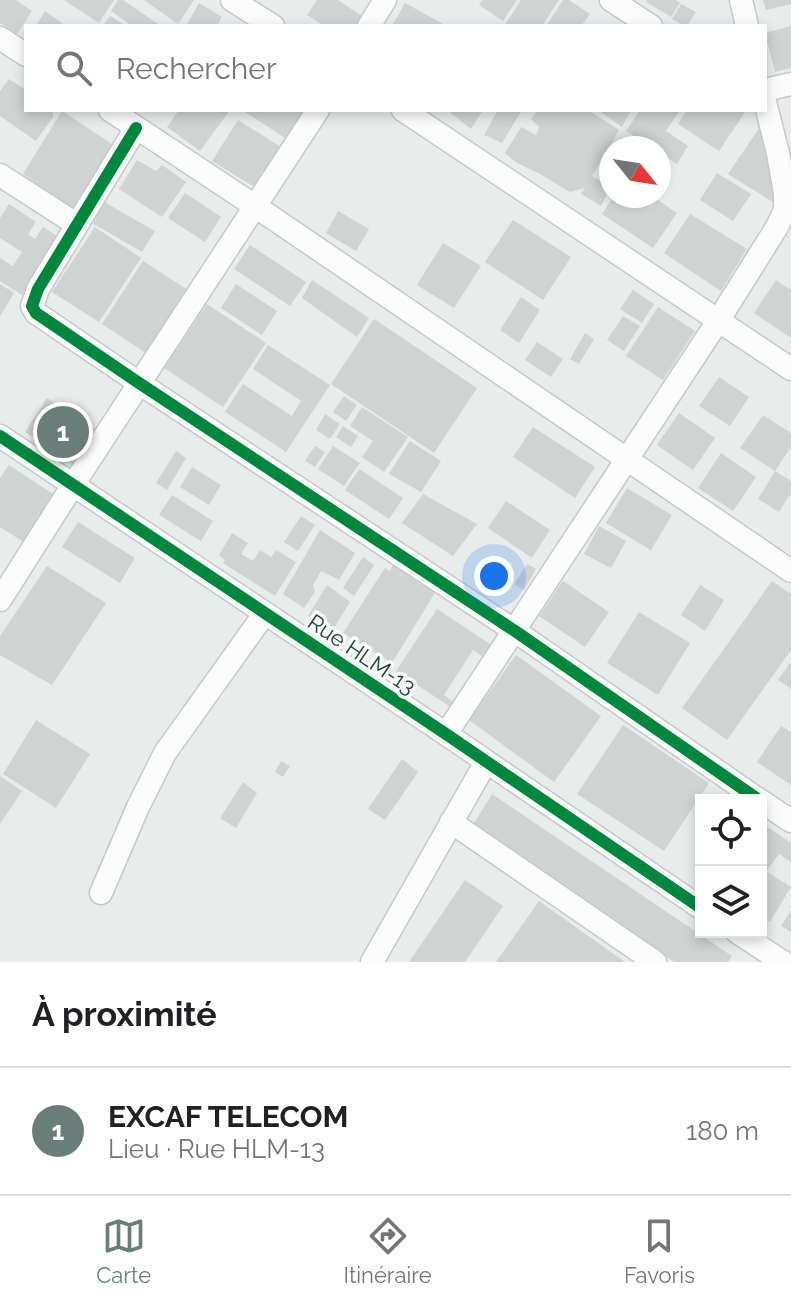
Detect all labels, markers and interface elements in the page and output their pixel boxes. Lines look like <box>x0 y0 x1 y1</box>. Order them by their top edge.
search box <box>24 24 767 112</box>
icon: search <box>52 46 96 90</box>
text: Rechercher <box>116 51 276 86</box>
north arrow <box>599 136 671 208</box>
pin: 1 <box>37 402 89 462</box>
your location <box>474 556 514 596</box>
street label: Rue HLM-13 <box>303 608 421 700</box>
map controls <box>695 794 767 938</box>
button: locate <box>695 794 767 866</box>
button: layers <box>695 866 767 938</box>
text: À proximité <box>32 994 217 1034</box>
text: EXCAF TELECOM <box>108 1099 348 1134</box>
text: 1 <box>52 1116 64 1146</box>
text: 180 m <box>686 1116 759 1146</box>
text: Lieu · Rue HLM-13 <box>108 1134 325 1164</box>
tab: Carte <box>96 1214 151 1288</box>
tab: Itinéraire <box>344 1214 432 1288</box>
tab: Favoris <box>624 1214 695 1288</box>

